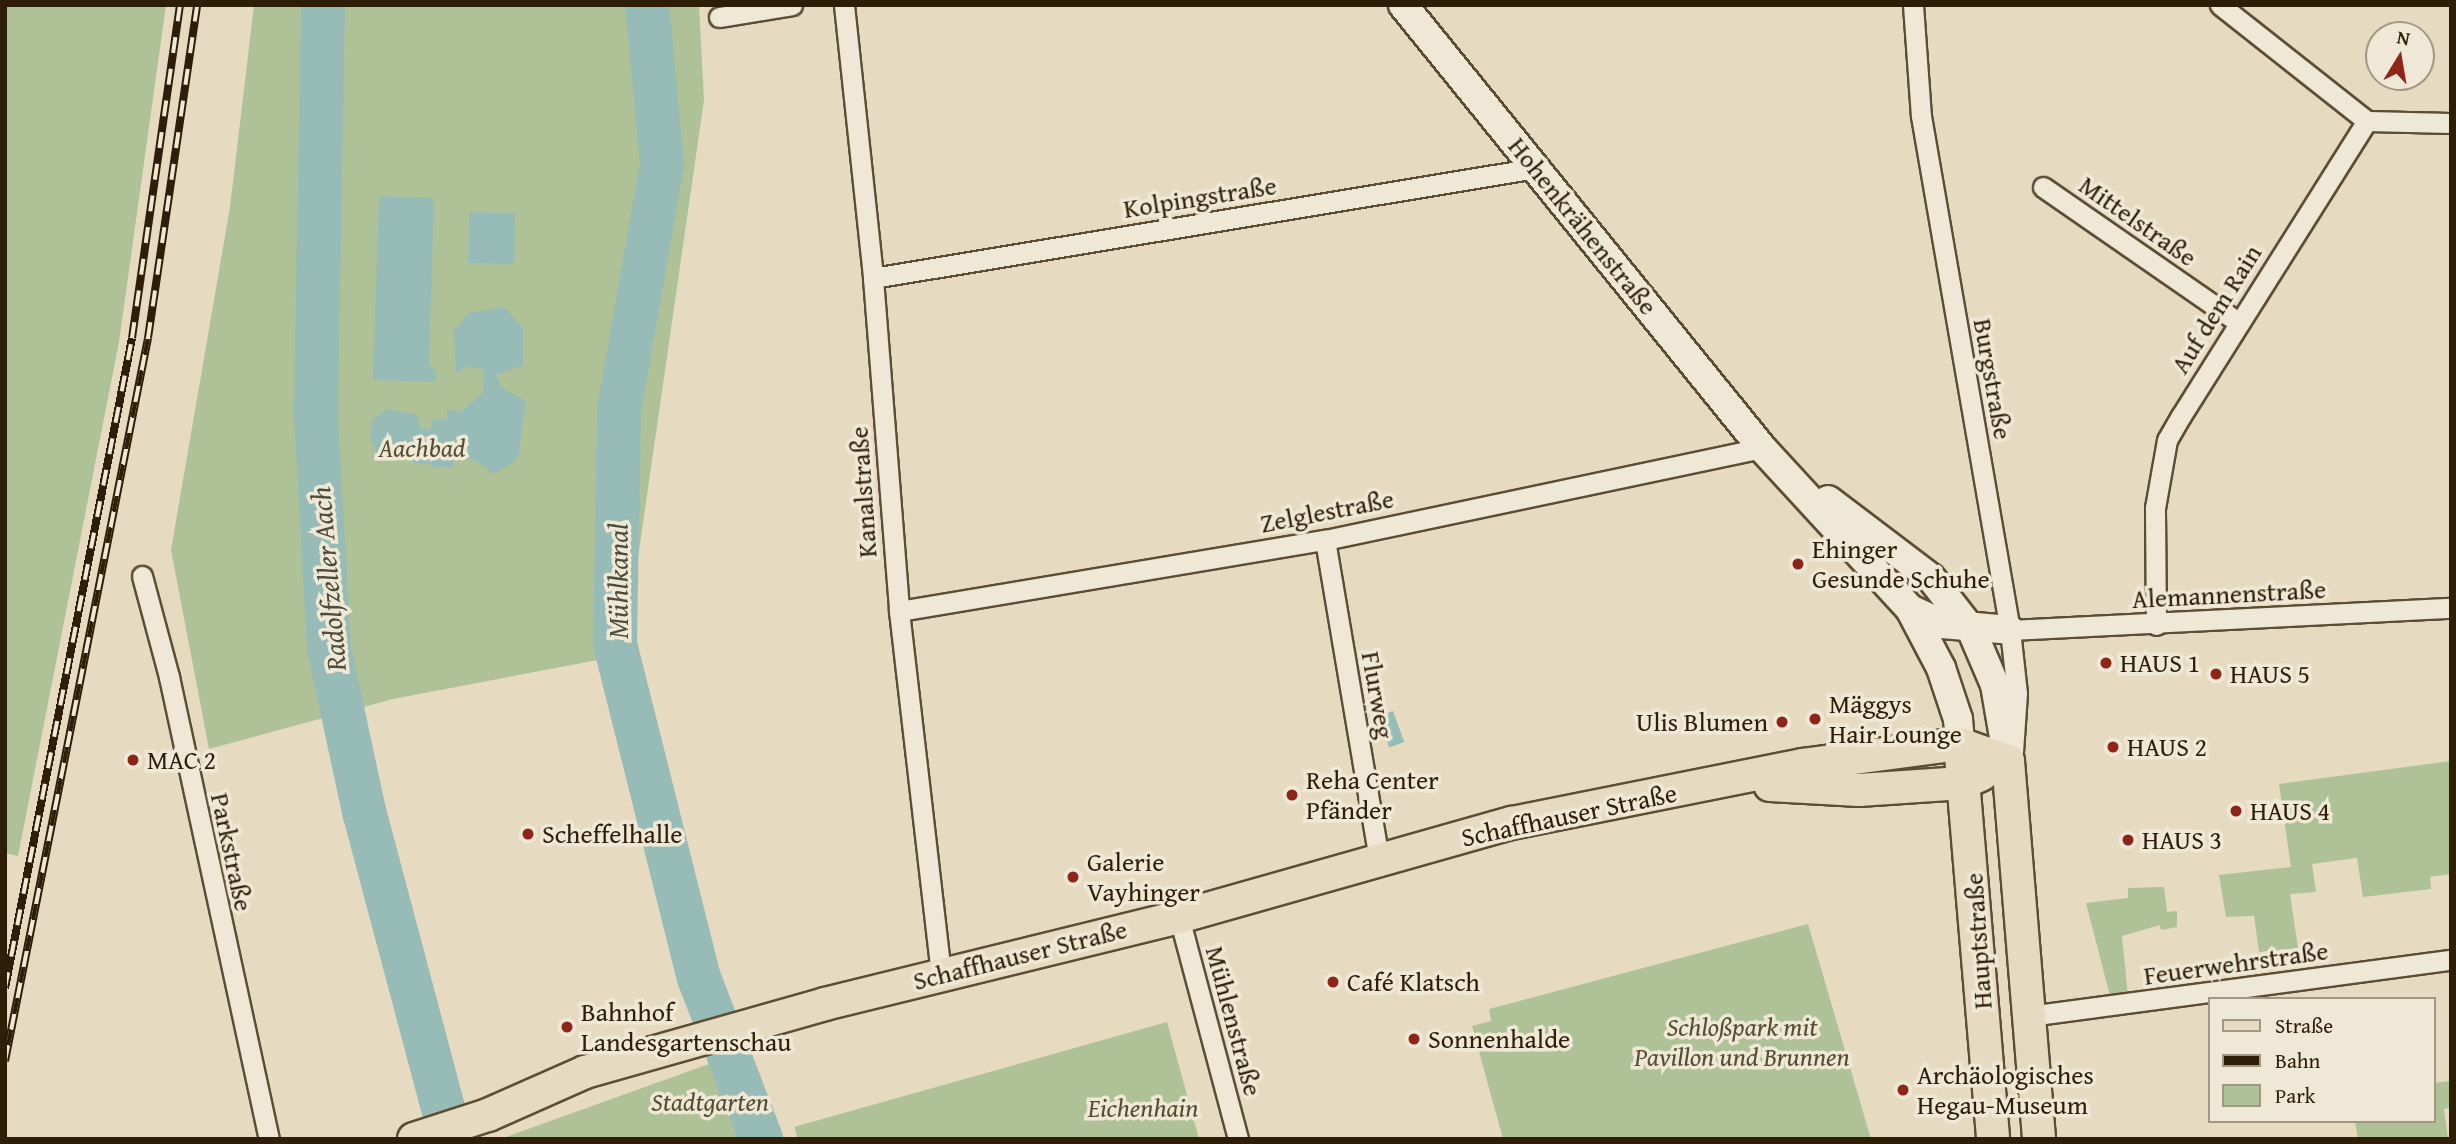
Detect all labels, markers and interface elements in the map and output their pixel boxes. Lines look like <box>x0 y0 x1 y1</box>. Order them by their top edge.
north arrow <box>2365 21 2435 91</box>
text: N <box>2395 22 2413 52</box>
street label: Hohenkrähenstraße <box>1502 131 1664 321</box>
street label: Mittelstraße <box>2073 169 2203 273</box>
street label: Kolpingstraße <box>1121 170 1279 224</box>
street label: Auf dem Rain <box>2164 239 2268 379</box>
street label: Burgstraße <box>1967 316 2019 442</box>
street label: Kanalstraße <box>843 425 883 559</box>
park label: Aachbad <box>379 432 465 464</box>
street label: Zelglestraße <box>1258 483 1396 539</box>
water label: Radolfzeller Aach <box>303 485 353 673</box>
water label: Mühlkanal <box>601 523 635 639</box>
place label: Ehinger Gesunde Schuhe <box>1812 533 1990 594</box>
marker: Ehinger Gesunde Schuhe <box>1790 556 1806 572</box>
street label: Alemannenstraße <box>2131 573 2327 615</box>
place label: HAUS 1 <box>2120 647 2200 679</box>
street label: Flurweg <box>1355 649 1401 741</box>
marker: HAUS 1 <box>2098 655 2114 671</box>
place label: HAUS 5 <box>2230 658 2310 690</box>
marker: HAUS 5 <box>2208 666 2224 682</box>
place label: Mäggys Hair Lounge <box>1829 688 1962 750</box>
place label: Ulis Blumen <box>1636 706 1768 738</box>
marker: Mäggys Hair Lounge <box>1807 711 1823 727</box>
marker: Ulis Blumen <box>1774 714 1790 730</box>
place label: HAUS 2 <box>2127 731 2207 763</box>
marker: HAUS 2 <box>2105 739 2121 755</box>
place label: MAC 2 <box>147 744 216 776</box>
marker: MAC 2 <box>125 752 141 768</box>
place label: Reha Center Pfänder <box>1306 764 1439 826</box>
street label: Schaffhauser Straße <box>1458 777 1680 853</box>
marker: Reha Center Pfänder <box>1284 787 1300 803</box>
street label: Parkstraße <box>204 790 260 914</box>
place label: HAUS 4 <box>2250 795 2330 827</box>
marker: HAUS 4 <box>2228 803 2244 819</box>
place label: Scheffelhalle <box>542 818 682 850</box>
place label: HAUS 3 <box>2142 824 2222 856</box>
marker: Scheffelhalle <box>520 826 536 842</box>
marker: HAUS 3 <box>2120 832 2136 848</box>
place label: Galerie Vayhinger <box>1087 846 1200 908</box>
marker: Galerie Vayhinger <box>1065 869 1081 885</box>
street label: Hauptstraße <box>1958 872 1998 1010</box>
street label: Schaffhauser Straße <box>910 913 1130 997</box>
street label: Feuerwehrstraße <box>2142 935 2330 991</box>
street label: Mühlenstraße <box>1199 943 1269 1099</box>
place label: Café Klatsch <box>1347 966 1480 998</box>
marker: Café Klatsch <box>1325 974 1341 990</box>
place label: Bahnhof Landesgartenschau <box>581 996 791 1058</box>
legend <box>2208 997 2435 1123</box>
text: Straße <box>2275 1010 2333 1041</box>
park label: Schloßpark mit Pavillon und Brunnen <box>1634 1011 1850 1072</box>
marker: Bahnhof Landesgartenschau <box>559 1019 575 1035</box>
place label: Sonnenhalde <box>1428 1023 1570 1055</box>
marker: Sonnenhalde <box>1406 1031 1422 1047</box>
text: Bahn <box>2275 1045 2320 1076</box>
place label: Archäologisches Hegau-Museum <box>1917 1059 2094 1120</box>
text: Park <box>2275 1080 2316 1111</box>
marker: Archäologisches Hegau-Museum <box>1895 1082 1911 1098</box>
park label: Stadtgarten <box>651 1086 769 1118</box>
park label: Eichenhain <box>1088 1092 1198 1124</box>

